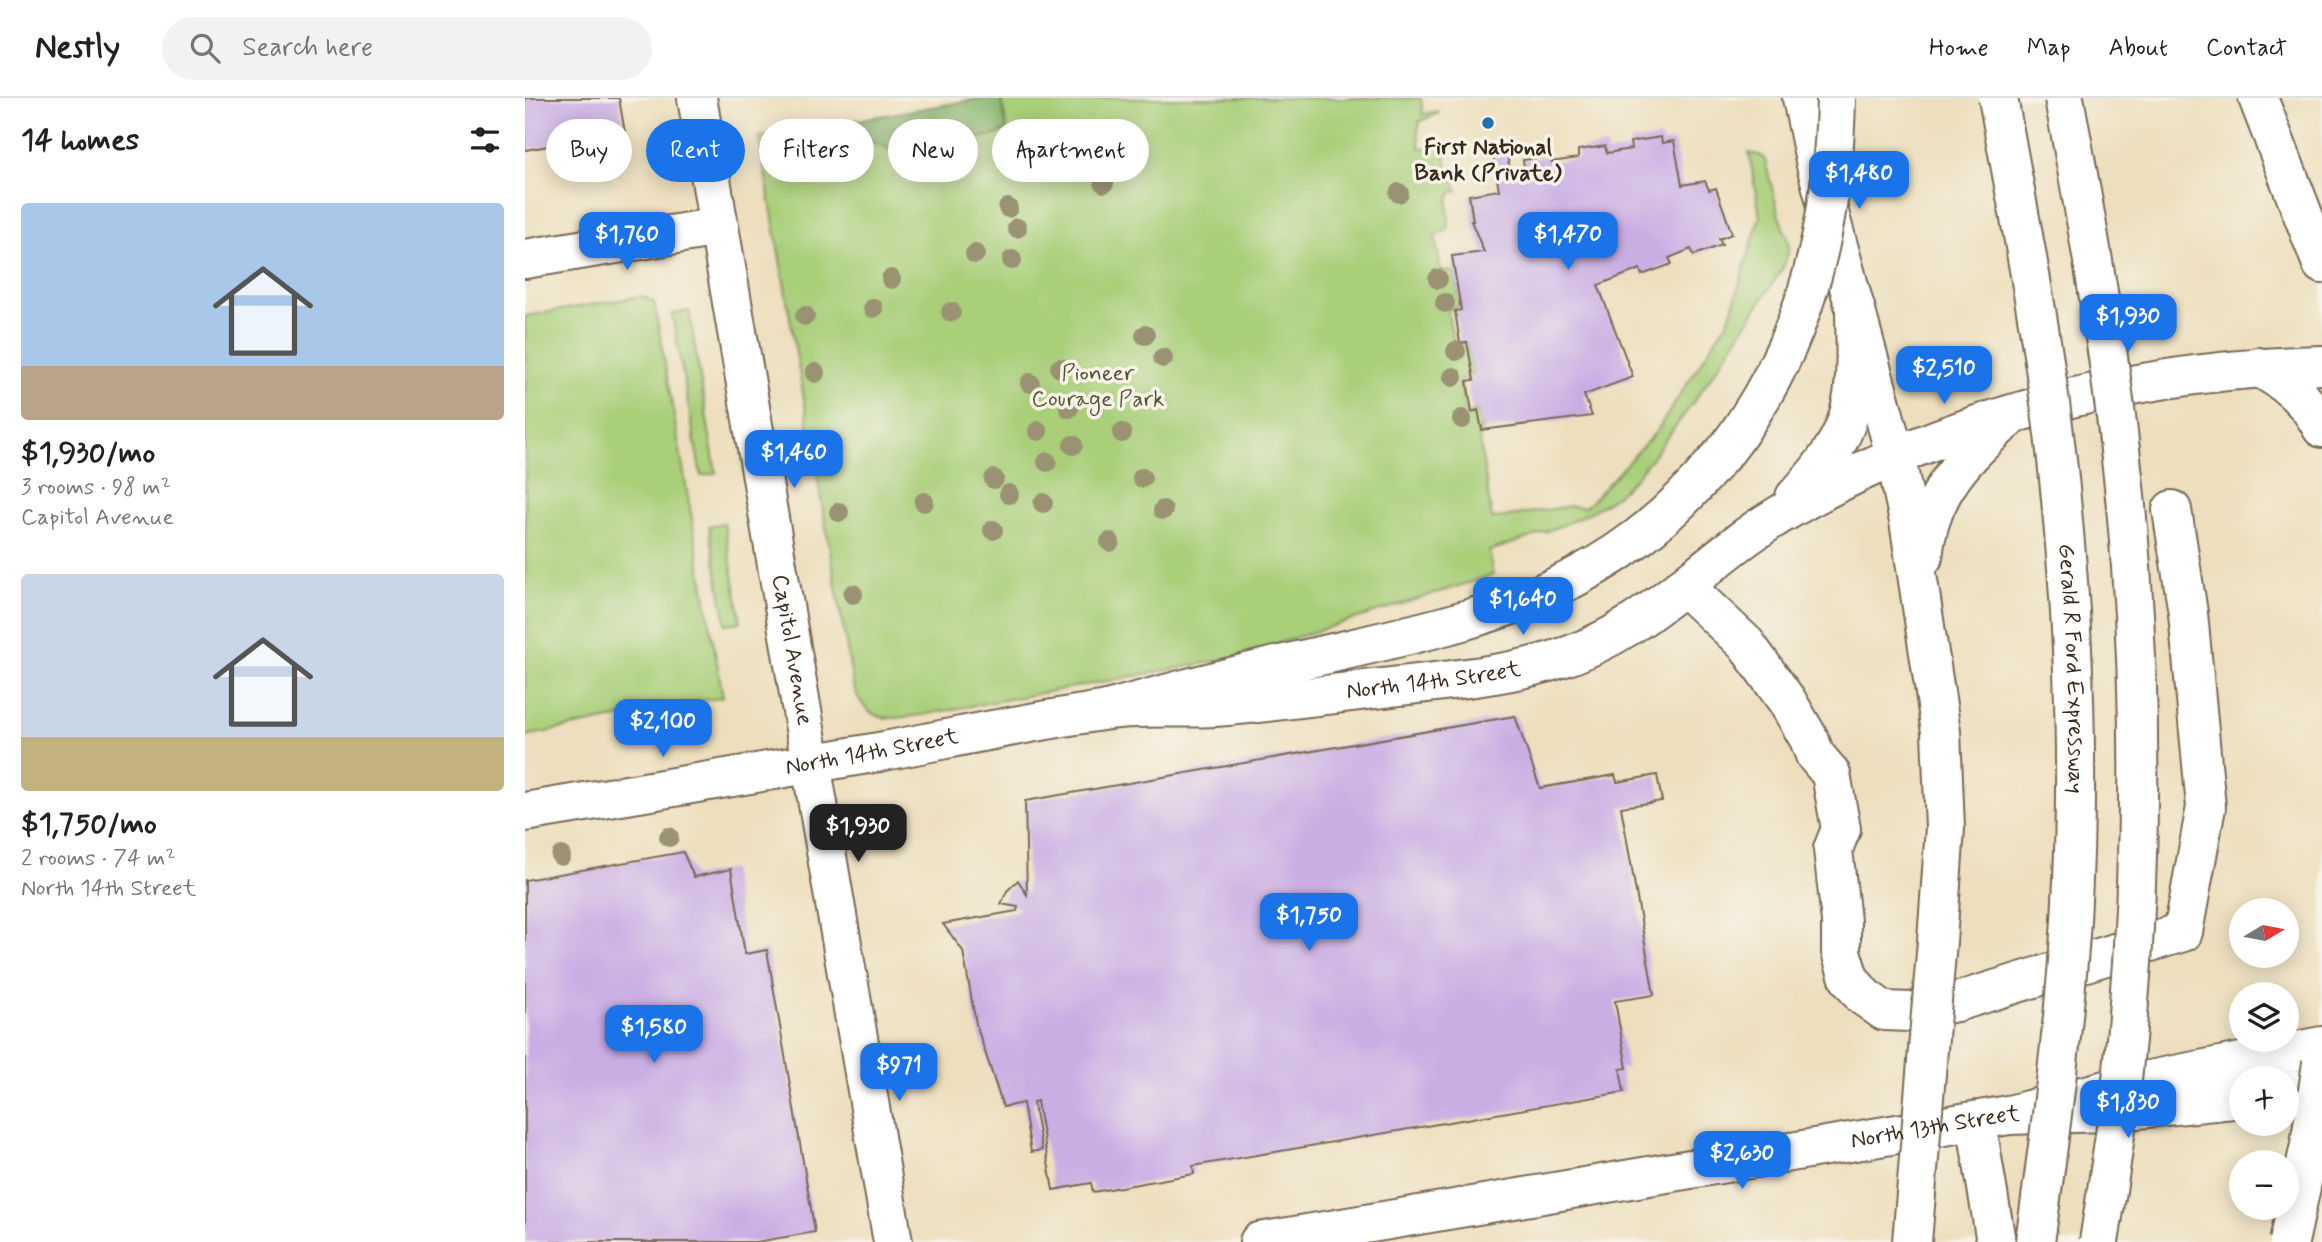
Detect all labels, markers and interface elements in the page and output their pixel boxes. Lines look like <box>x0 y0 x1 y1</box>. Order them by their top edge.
search box <box>162 17 652 80</box>
text: Nestly <box>35 26 120 70</box>
icon: search <box>186 29 224 67</box>
text: Search here <box>242 31 373 65</box>
text: Home <box>1929 33 1989 64</box>
text: Map <box>2027 33 2071 64</box>
text: About <box>2109 33 2168 64</box>
text: Contact <box>2206 33 2287 64</box>
marker: First National Bank (Private) <box>1480 115 1496 131</box>
chip: Buy <box>546 119 632 182</box>
chip: Rent <box>646 119 745 182</box>
chip: Filters <box>759 119 874 182</box>
chip: New <box>888 119 978 182</box>
chip: Apartment <box>992 119 1149 182</box>
text: 14 homes <box>21 121 139 160</box>
icon: filters <box>466 121 504 159</box>
place label: First National Bank (Private) <box>1414 133 1562 189</box>
pin: $1,480 <box>1802 152 1916 211</box>
text: $1,480 <box>1825 159 1893 189</box>
pin: $1,760 <box>570 212 684 272</box>
pin: $1,470 <box>1511 212 1625 272</box>
text: $1,760 <box>595 220 659 250</box>
text: $1,470 <box>1534 220 1602 250</box>
icon: home <box>200 248 326 374</box>
pin: $1,930 <box>2071 294 2185 354</box>
text: $1,930 <box>2096 302 2160 332</box>
pin: $2,510 <box>1887 346 2001 406</box>
text: $2,510 <box>1912 354 1976 384</box>
park label: Pioneer Courage Park <box>1032 359 1164 417</box>
pin: $1,460 <box>737 430 851 490</box>
text: $1,930/mo <box>21 434 155 473</box>
text: $1,460 <box>761 438 827 468</box>
text: 3 rooms · 98 m² <box>21 473 171 503</box>
text: Capitol Avenue <box>21 503 174 533</box>
street label: Gerald R Ford Expressway <box>2050 542 2090 794</box>
street label: Capitol Avenue <box>764 572 819 728</box>
pin: $1,640 <box>1466 578 1580 637</box>
text: $1,640 <box>1489 585 1557 615</box>
icon: home <box>200 619 326 745</box>
street label: North 14th Street <box>1345 654 1524 707</box>
pin: $2,100 <box>606 700 720 759</box>
text: $2,100 <box>630 707 696 737</box>
street label: North 14th Street <box>783 722 961 783</box>
pin: $1,930 <box>801 804 915 864</box>
text: $1,750/mo <box>21 805 157 844</box>
text: $1,930 <box>826 812 890 842</box>
text: 2 rooms · 74 m² <box>21 844 176 874</box>
text: North 14th Street <box>21 874 196 904</box>
pin: $1,750 <box>1252 894 1366 953</box>
north arrow <box>2229 898 2299 968</box>
map controls <box>2229 898 2299 1220</box>
text: $1,750 <box>1276 901 1342 931</box>
button: layers <box>2229 982 2299 1052</box>
pin: $1,580 <box>597 1006 711 1065</box>
text: $1,580 <box>621 1013 687 1043</box>
pin: $971 <box>858 1044 940 1103</box>
text: $971 <box>876 1051 922 1081</box>
button: + <box>2229 1066 2299 1136</box>
pin: $1,830 <box>2071 1080 2185 1140</box>
text: $1,830 <box>2096 1088 2160 1118</box>
street label: North 13th Street <box>1849 1100 2021 1157</box>
pin: $2,630 <box>1685 1132 1799 1191</box>
text: $2,630 <box>1710 1139 1774 1169</box>
button: − <box>2229 1150 2299 1220</box>

